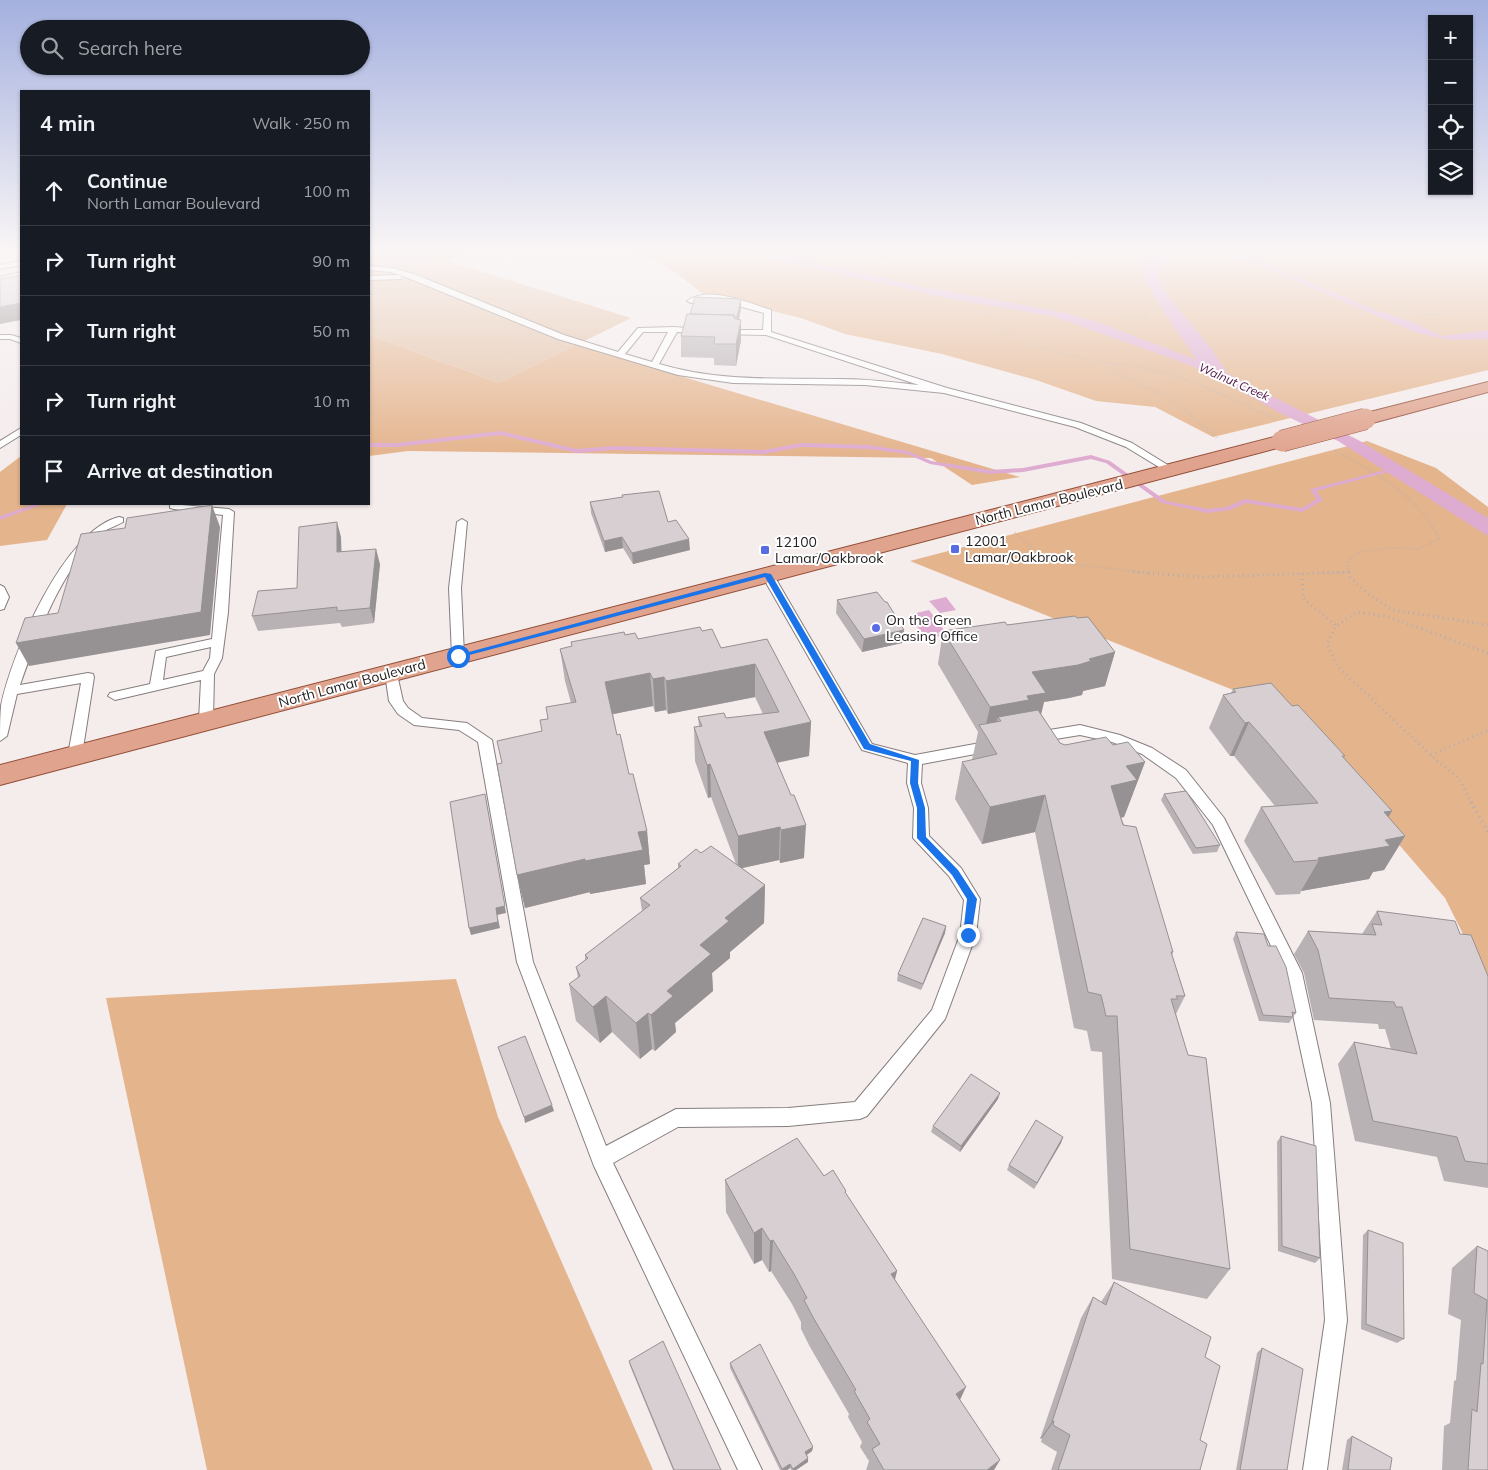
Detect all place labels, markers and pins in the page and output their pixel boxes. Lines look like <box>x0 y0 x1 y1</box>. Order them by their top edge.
place label: 12001 Lamar/Oakbrook <box>965 532 1074 566</box>
place label: 12100 Lamar/Oakbrook <box>775 533 884 567</box>
marker: 12001 Lamar/Oakbrook <box>949 543 961 555</box>
marker: 12100 Lamar/Oakbrook <box>759 544 771 556</box>
place label: On the Green Leasing Office <box>886 611 978 645</box>
marker: On the Green Leasing Office <box>870 622 882 634</box>

